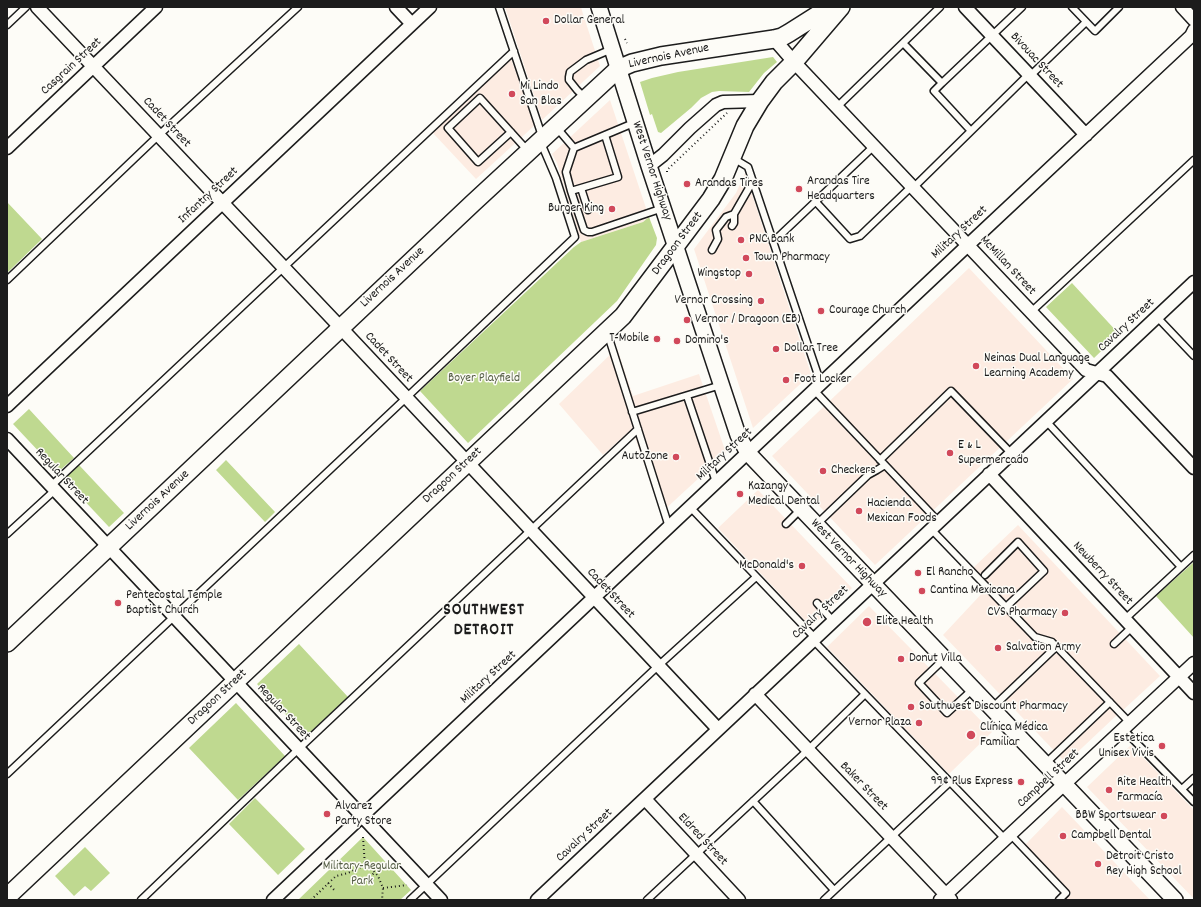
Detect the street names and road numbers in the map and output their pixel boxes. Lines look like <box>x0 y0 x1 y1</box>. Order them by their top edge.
street label: Bivouac Street <box>1006 30 1066 92</box>
street label: Casgrain Street <box>38 35 106 99</box>
street label: Livernois Avenue <box>627 41 711 73</box>
street label: Cadet Street <box>139 94 193 152</box>
street label: West Vernor Highway <box>628 119 674 223</box>
street label: Infantry Street <box>176 164 242 228</box>
street label: Military Street <box>929 203 991 263</box>
street label: Dragoon Street <box>649 209 707 279</box>
street label: McMillan Street <box>975 233 1039 299</box>
street label: Livernois Avenue <box>358 244 428 312</box>
street label: Cavalry Street <box>1095 296 1159 356</box>
street label: Cadet Street <box>361 329 415 387</box>
street label: Military Street <box>694 425 756 485</box>
street label: Regular Street <box>31 445 91 509</box>
street label: Dragoon Street <box>420 445 486 507</box>
street label: Livernois Avenue <box>123 467 193 535</box>
street label: West Vernor Highway <box>807 516 889 602</box>
street label: Newberry Street <box>1069 539 1135 609</box>
street label: Cadet Street <box>583 565 637 623</box>
street label: Cavalry Street <box>789 583 853 643</box>
street label: Military Street <box>458 648 520 708</box>
street label: Dragoon Street <box>185 667 251 729</box>
street label: Regular Street <box>253 681 313 745</box>
street label: Campbell Street <box>1015 746 1083 812</box>
street label: Baker Street <box>836 759 890 815</box>
street label: Cavalry Street <box>553 806 617 866</box>
street label: Eldred Street <box>674 810 730 870</box>

